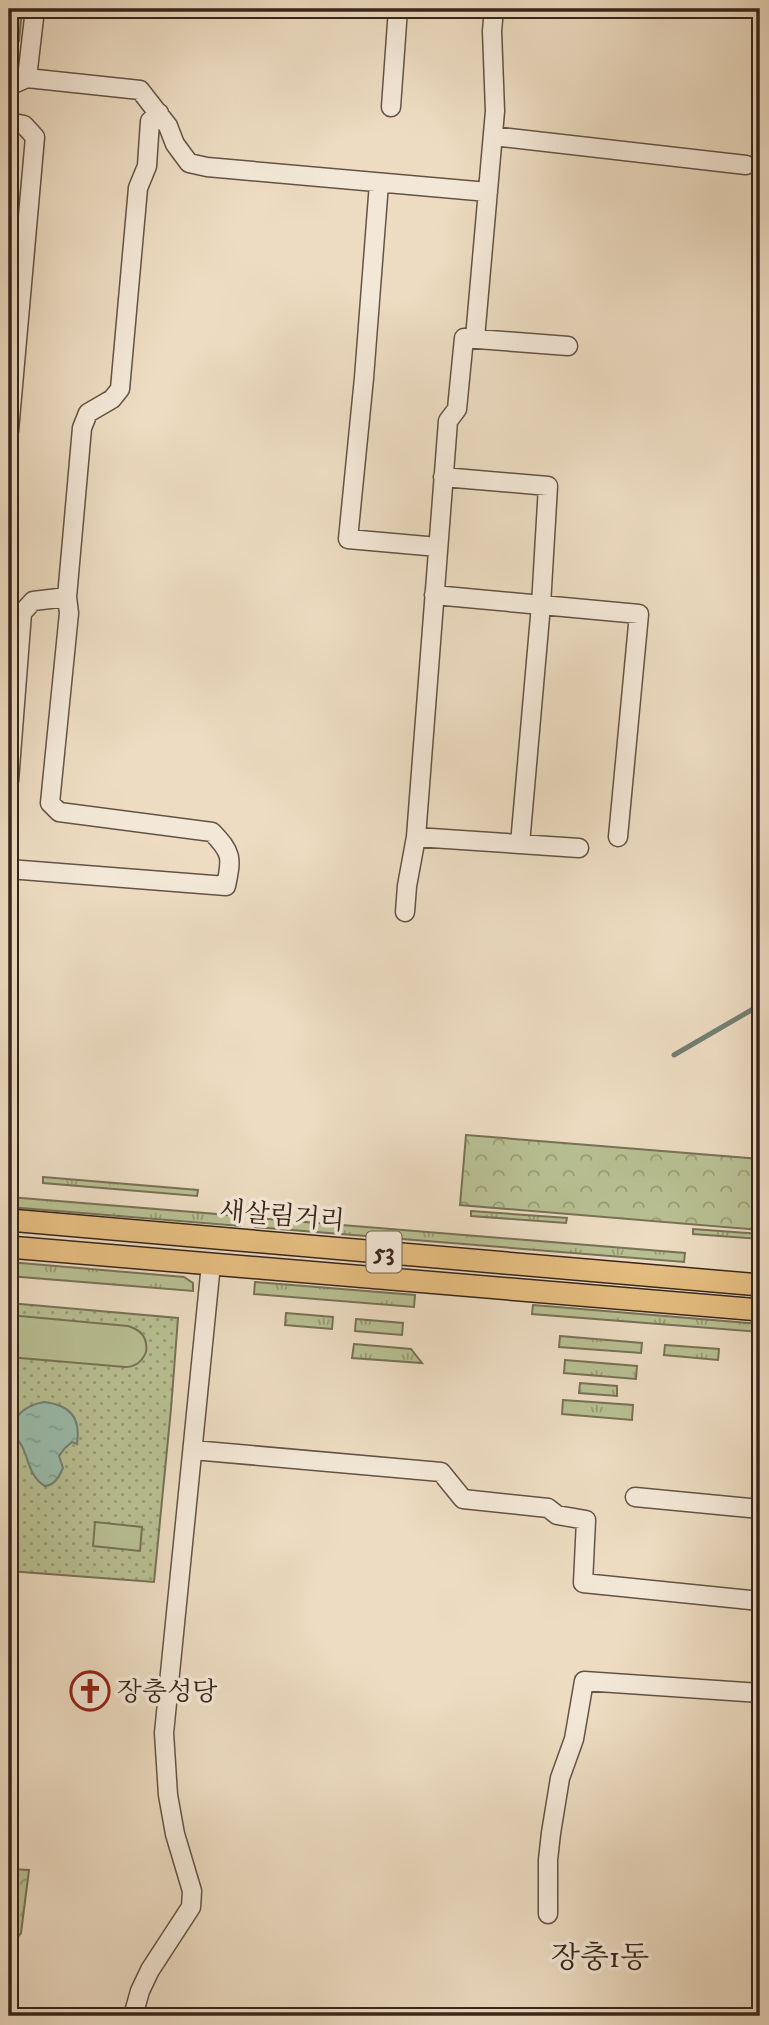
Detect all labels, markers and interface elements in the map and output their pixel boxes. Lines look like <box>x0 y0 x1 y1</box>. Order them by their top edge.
street label: 새살림거리 <box>218 1195 346 1238</box>
road number: 53 <box>366 1232 402 1272</box>
church icon: 장충성당 <box>69 1670 111 1712</box>
place label: 장충성당 <box>117 1676 217 1709</box>
district label: 장충1동 <box>551 1940 649 1977</box>

